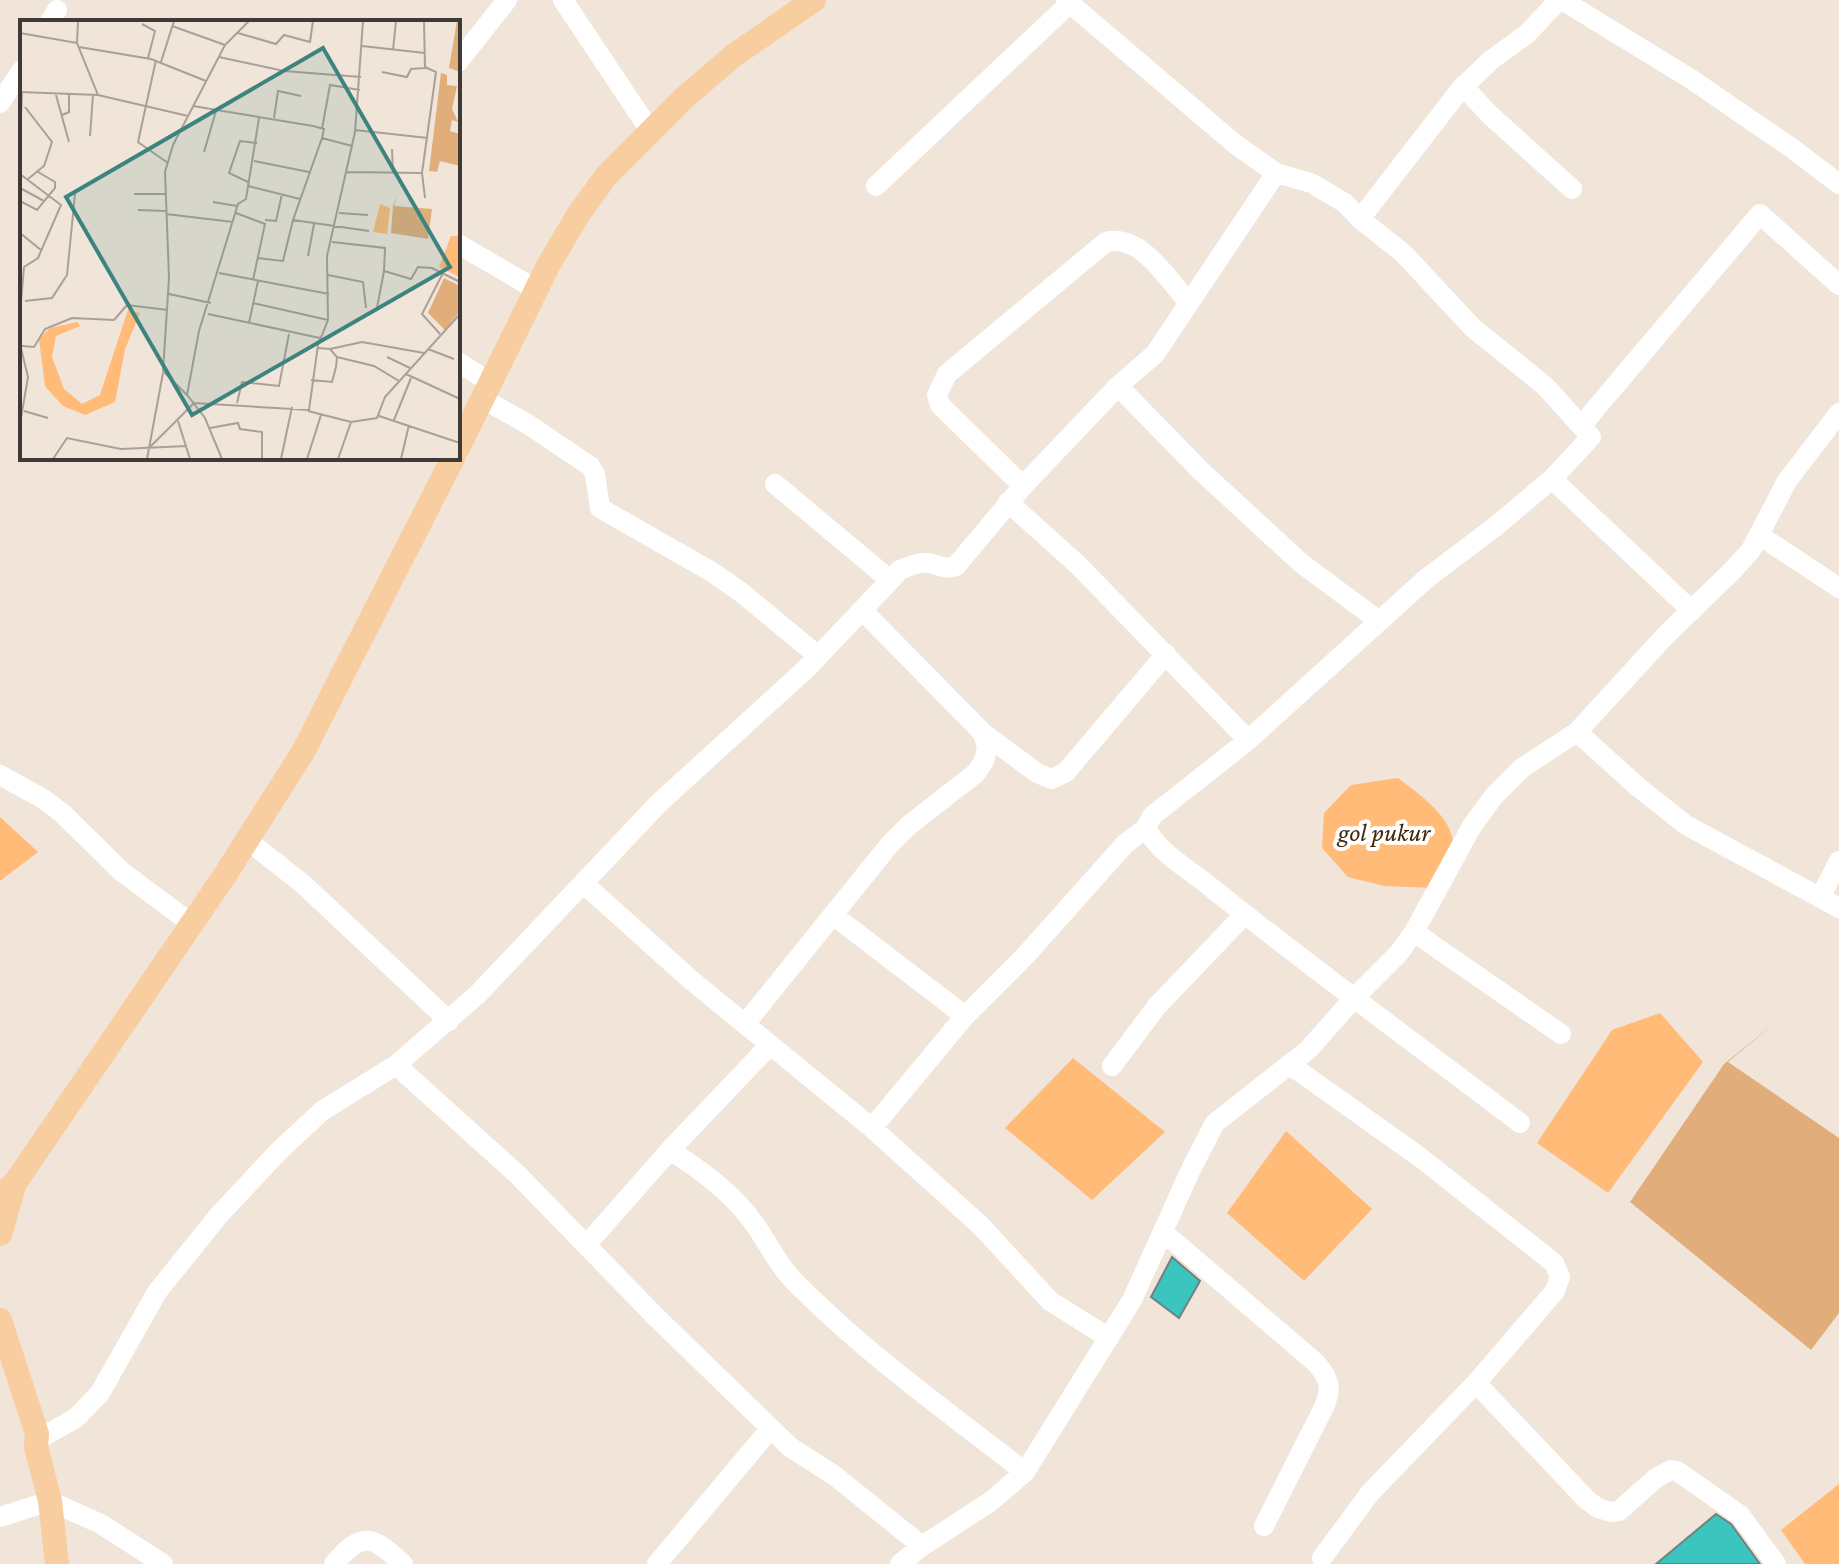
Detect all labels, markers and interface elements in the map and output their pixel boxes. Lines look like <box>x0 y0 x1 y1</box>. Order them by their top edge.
inset map <box>20 20 460 460</box>
water label: gol pukur <box>1336 818 1431 847</box>

